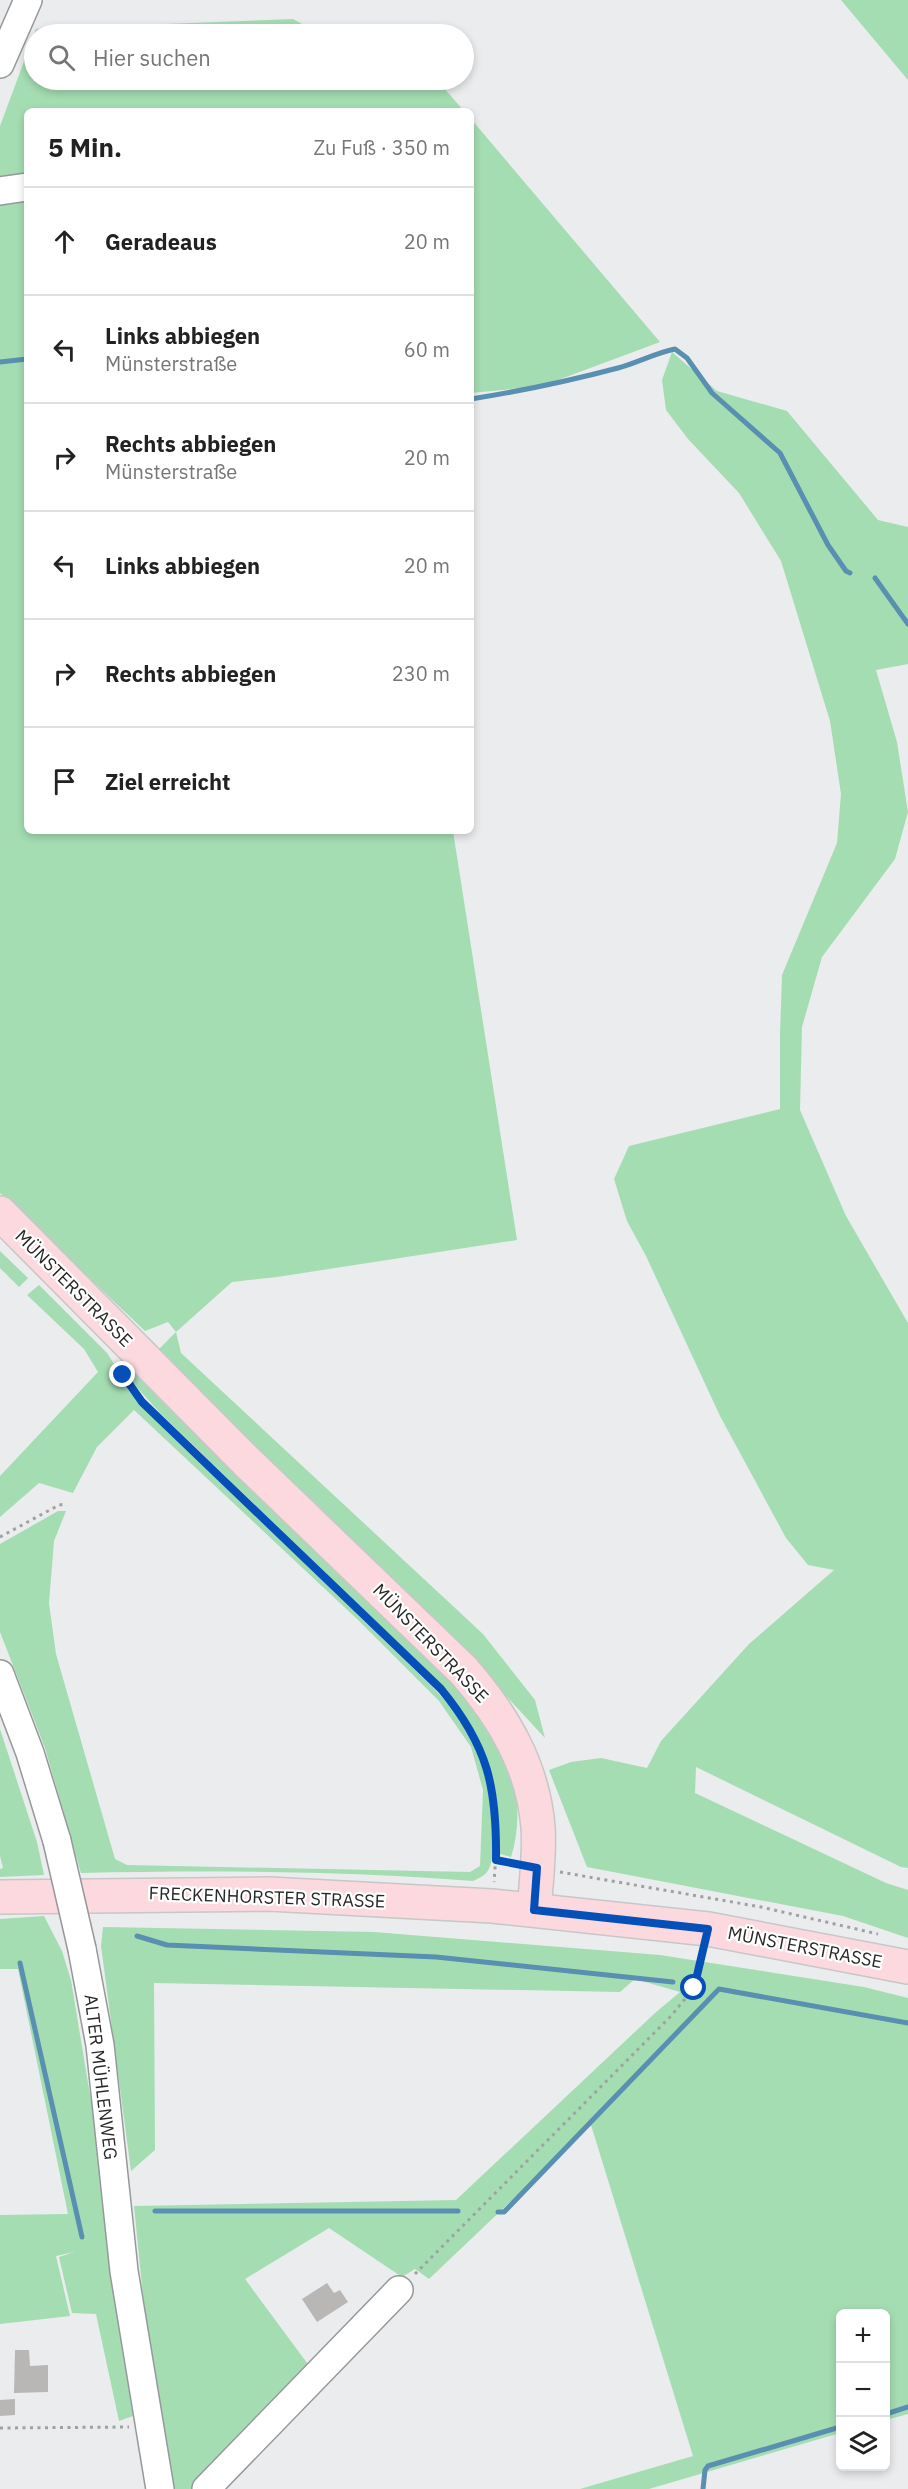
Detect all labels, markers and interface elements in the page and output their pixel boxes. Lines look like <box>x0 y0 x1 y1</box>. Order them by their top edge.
search box <box>24 24 474 90</box>
icon: search <box>45 41 78 74</box>
text: Hier suchen <box>93 43 211 72</box>
text: 5 Min. <box>48 130 122 164</box>
text: Zu Fuß · 350 m <box>313 134 450 161</box>
icon: ahead <box>48 225 81 258</box>
text: Geradeaus <box>105 227 217 256</box>
text: 20 m <box>404 228 450 255</box>
text: Links abbiegen <box>105 321 260 350</box>
icon: left <box>48 333 81 366</box>
text: 60 m <box>404 336 450 363</box>
text: Münsterstraße <box>105 350 237 377</box>
text: Rechts abbiegen <box>105 429 276 458</box>
icon: right <box>48 441 81 474</box>
text: 20 m <box>404 444 450 471</box>
text: Münsterstraße <box>105 458 237 485</box>
icon: left <box>48 549 81 582</box>
text: Links abbiegen <box>105 551 260 580</box>
text: 20 m <box>404 552 450 579</box>
icon: right <box>48 657 81 690</box>
text: Rechts abbiegen <box>105 659 276 688</box>
text: 230 m <box>392 660 450 687</box>
icon: arrive <box>48 765 81 798</box>
text: Ziel erreicht <box>105 767 230 796</box>
street label: MÜNSTERSTRASSE <box>10 1224 138 1352</box>
route end <box>109 1361 135 1387</box>
street label: MÜNSTERSTRASSE <box>368 1579 494 1707</box>
street label: FRECKENHORSTER STRASSE <box>148 1881 386 1913</box>
street label: MÜNSTERSTRASSE <box>726 1921 884 1973</box>
route start <box>680 1974 706 2000</box>
street label: ALTER MÜHLENWEG <box>79 1993 123 2161</box>
map controls <box>836 2309 890 2471</box>
button: + <box>836 2309 890 2363</box>
button: − <box>836 2363 890 2417</box>
button: layers <box>836 2417 890 2471</box>

